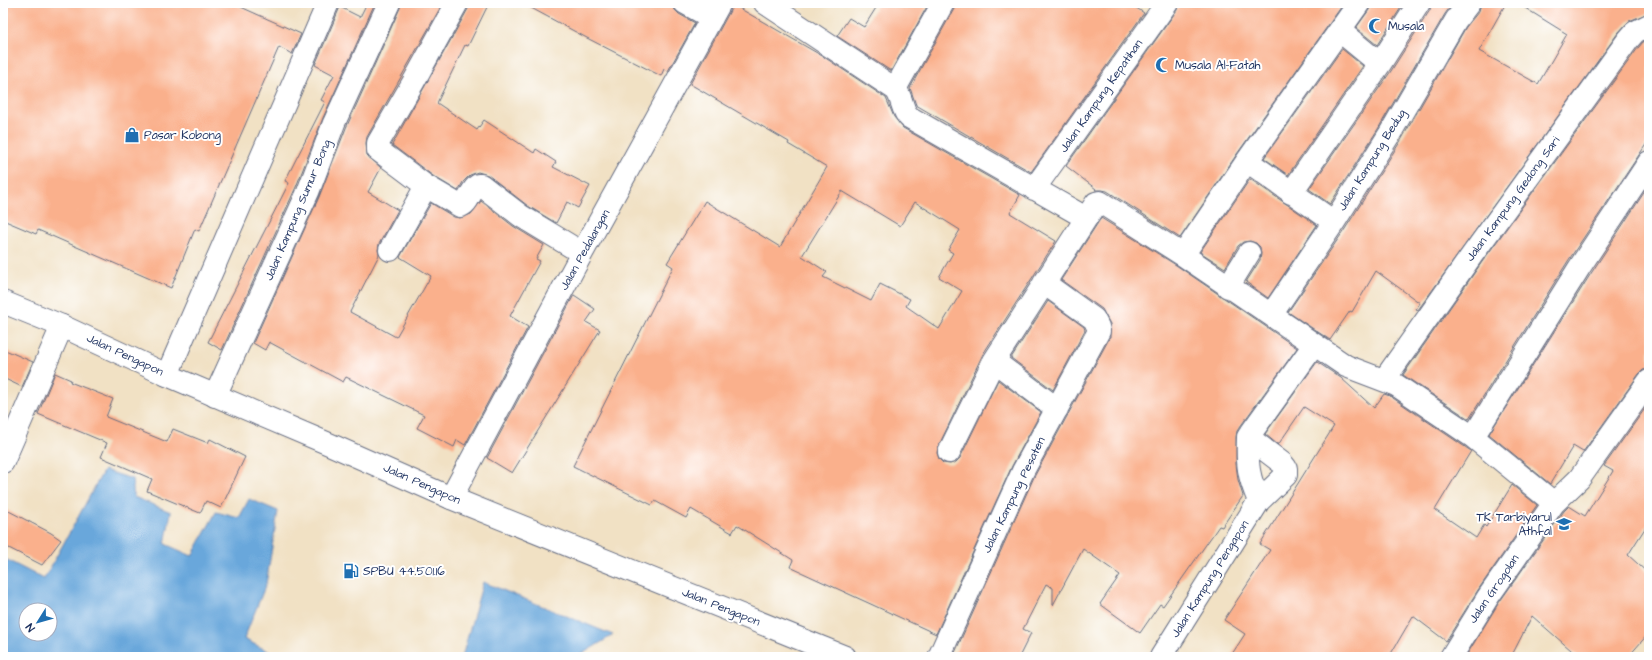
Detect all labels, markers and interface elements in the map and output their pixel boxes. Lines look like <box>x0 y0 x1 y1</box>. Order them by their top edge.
mosque icon: Musala <box>1367 17 1385 35</box>
place label: Musala <box>1388 18 1424 35</box>
street label: Jalan Kampung Kepatihan <box>1055 36 1147 157</box>
mosque icon: Musala Al-Fatah <box>1154 56 1172 74</box>
place label: Musala Al-Fatah <box>1175 57 1261 74</box>
street label: Jalan Kampung Bedug <box>1334 106 1411 215</box>
shop icon: Pasar Kobong <box>123 126 141 144</box>
place label: Pasar Kobong <box>144 127 221 145</box>
street label: Jalan Kampung Gedong Sari <box>1462 133 1565 266</box>
street label: Jalan Kampung Sumur Bong <box>261 137 336 284</box>
street label: Jalan Pedalangan <box>556 207 615 294</box>
street label: Jalan Pengapon <box>83 330 166 381</box>
street label: Jalan Kampung Pesaten <box>978 434 1050 556</box>
street label: Jalan Pengapon <box>380 459 463 510</box>
place label: TK Tarbiyarul Athfal <box>1476 509 1552 540</box>
school or university icon: TK Tarbiyarul Athfal <box>1555 515 1573 533</box>
street label: Jalan Kampung Pengapon <box>1167 517 1254 642</box>
street label: Jalan Grogolan <box>1465 551 1524 627</box>
fuel station icon: SPBU 44.501.16 <box>342 562 360 580</box>
place label: SPBU 44.501.16 <box>363 563 445 580</box>
street label: Jalan Pengapon <box>679 584 763 631</box>
north arrow <box>18 602 58 642</box>
text: N <box>22 620 38 635</box>

